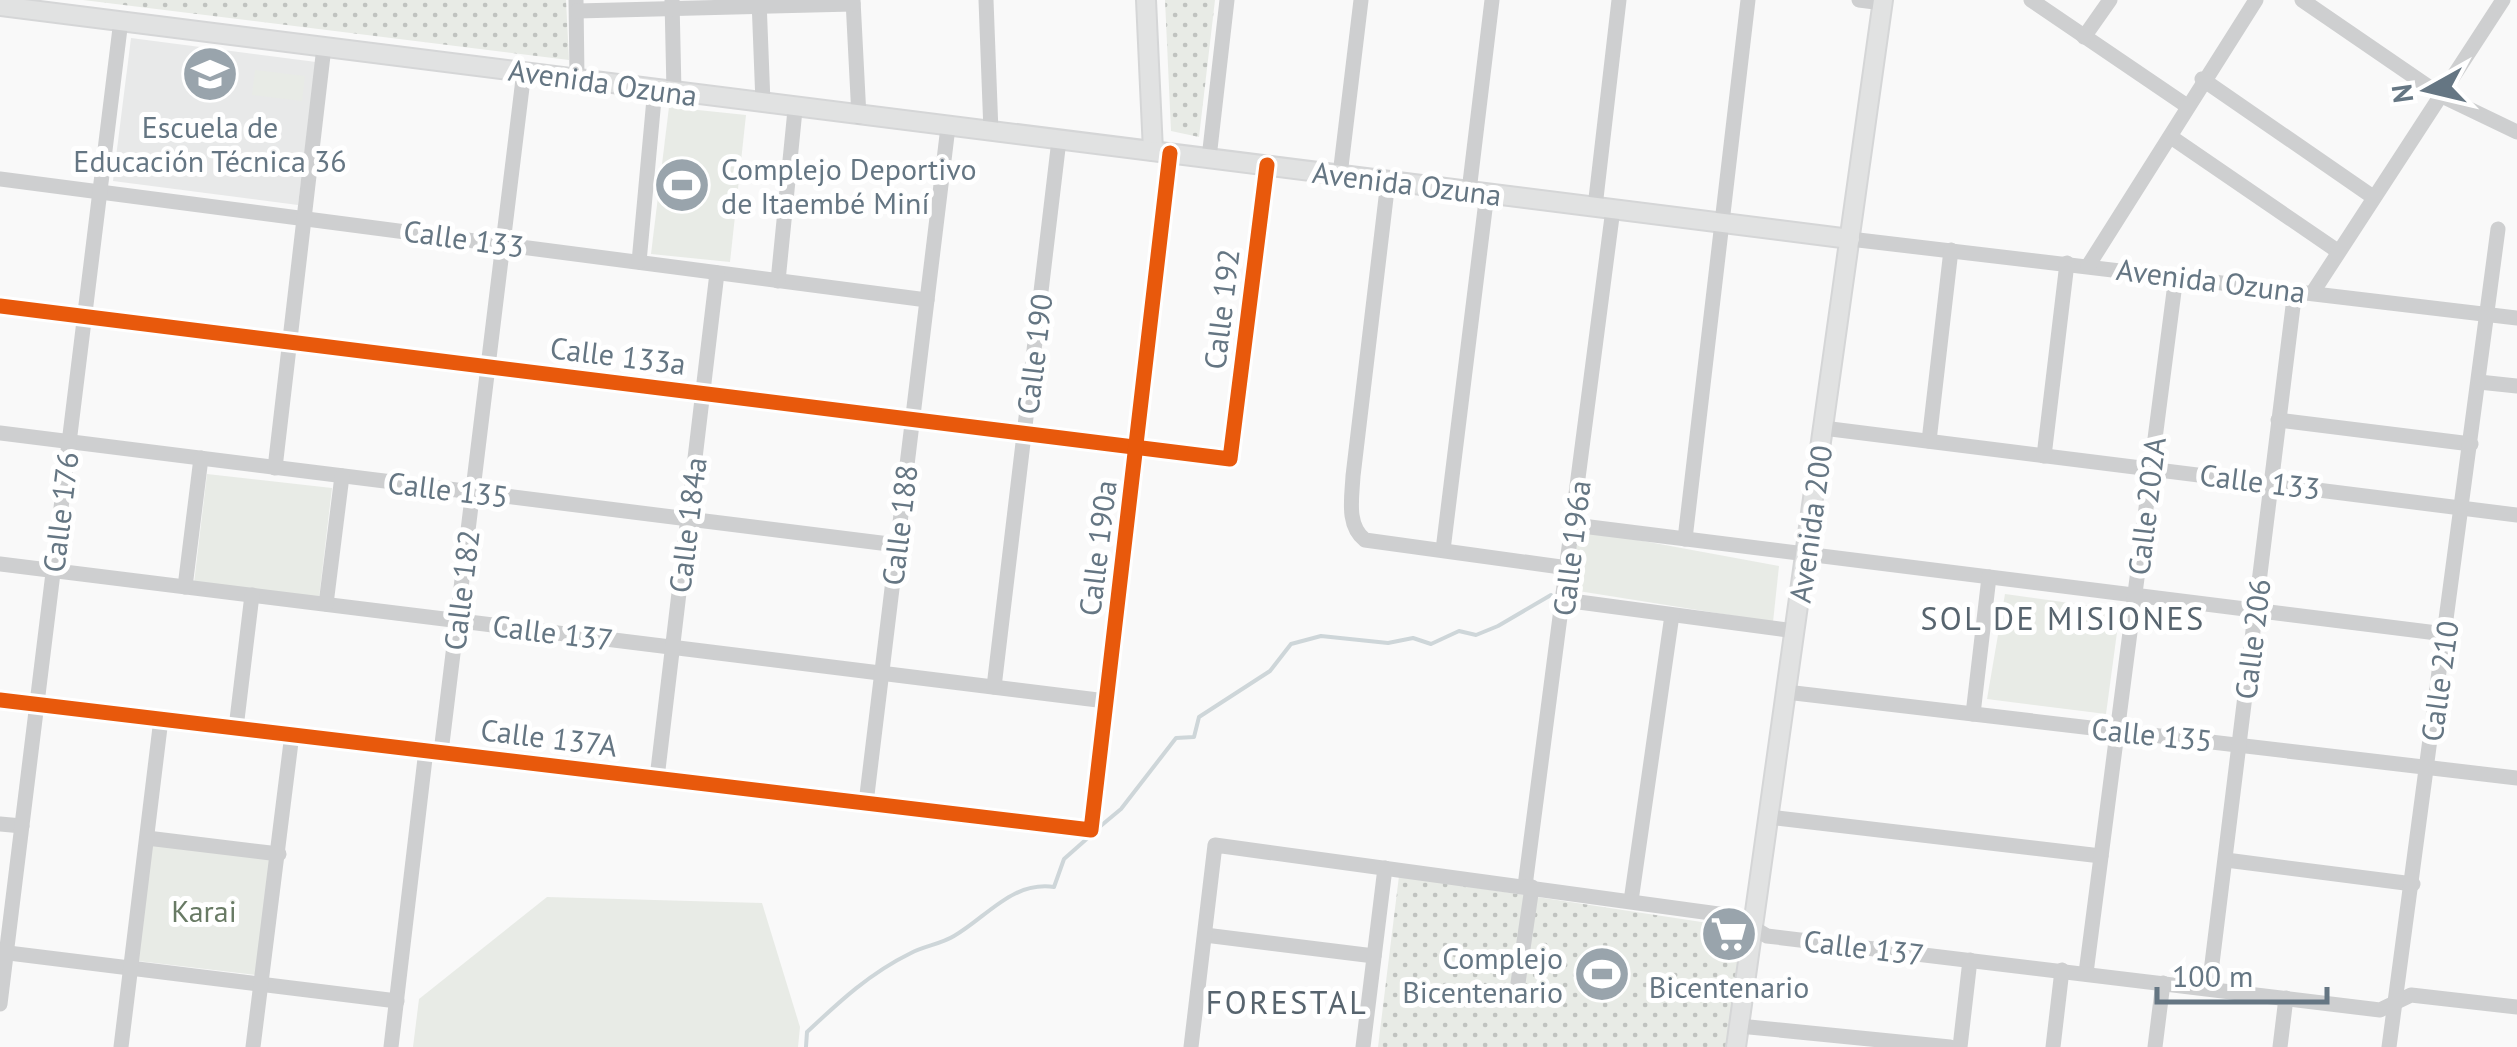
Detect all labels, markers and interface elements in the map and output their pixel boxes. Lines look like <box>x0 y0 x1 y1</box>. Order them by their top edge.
north arrow <box>2377 40 2477 140</box>
school or university icon: Escuela de Educación Técnica 36 <box>180 44 240 104</box>
street label: Avenida Ozuna <box>506 49 700 115</box>
text: N <box>2382 82 2421 105</box>
place label: Escuela de Educación Técnica 36 <box>73 107 347 180</box>
place label: Complejo Deportivo de Itaembé Miní <box>721 149 977 222</box>
street label: Avenida Ozuna <box>1310 152 1504 214</box>
sports icon: Complejo Deportivo de Itaembé Miní <box>652 155 712 215</box>
street label: Calle 133 <box>401 210 527 266</box>
street label: Calle 192 <box>1194 246 1248 372</box>
street label: Avenida Ozuna <box>2114 249 2308 311</box>
street label: Calle 190 <box>1007 291 1061 417</box>
street label: Calle 133a <box>548 327 688 383</box>
street label: Calle 202A <box>2118 434 2174 577</box>
street label: Avenida 200 <box>1780 443 1840 605</box>
street label: Calle 176 <box>33 449 87 575</box>
street label: Calle 133 <box>2197 454 2323 508</box>
street label: Calle 184a <box>659 455 715 595</box>
street label: Calle 135 <box>385 462 511 516</box>
street label: Calle 188 <box>872 462 926 588</box>
street label: Calle 190a <box>1069 478 1125 618</box>
street label: Calle 196a <box>1543 478 1599 618</box>
street label: Calle 182 <box>434 527 488 653</box>
street label: Calle 206 <box>2225 576 2279 702</box>
district label: SOL DE MISIONES <box>1920 597 2206 639</box>
street label: Calle 137 <box>490 605 616 659</box>
street label: Calle 210 <box>2411 618 2467 744</box>
street label: Calle 135 <box>2090 708 2214 760</box>
street label: Calle 137A <box>479 709 620 765</box>
park label: Karai <box>171 891 237 930</box>
supermarket icon: Bicentenario <box>1699 904 1759 964</box>
street label: Calle 137 <box>1801 920 1927 974</box>
place label: Complejo Bicentenario <box>1402 938 1563 1011</box>
scale bar <box>2157 942 2327 1004</box>
sports icon: Complejo Bicentenario <box>1572 944 1632 1004</box>
text: 100 m <box>2172 956 2253 995</box>
place label: Bicentenario <box>1649 967 1809 1006</box>
district label: FORESTAL <box>1206 981 1368 1023</box>

